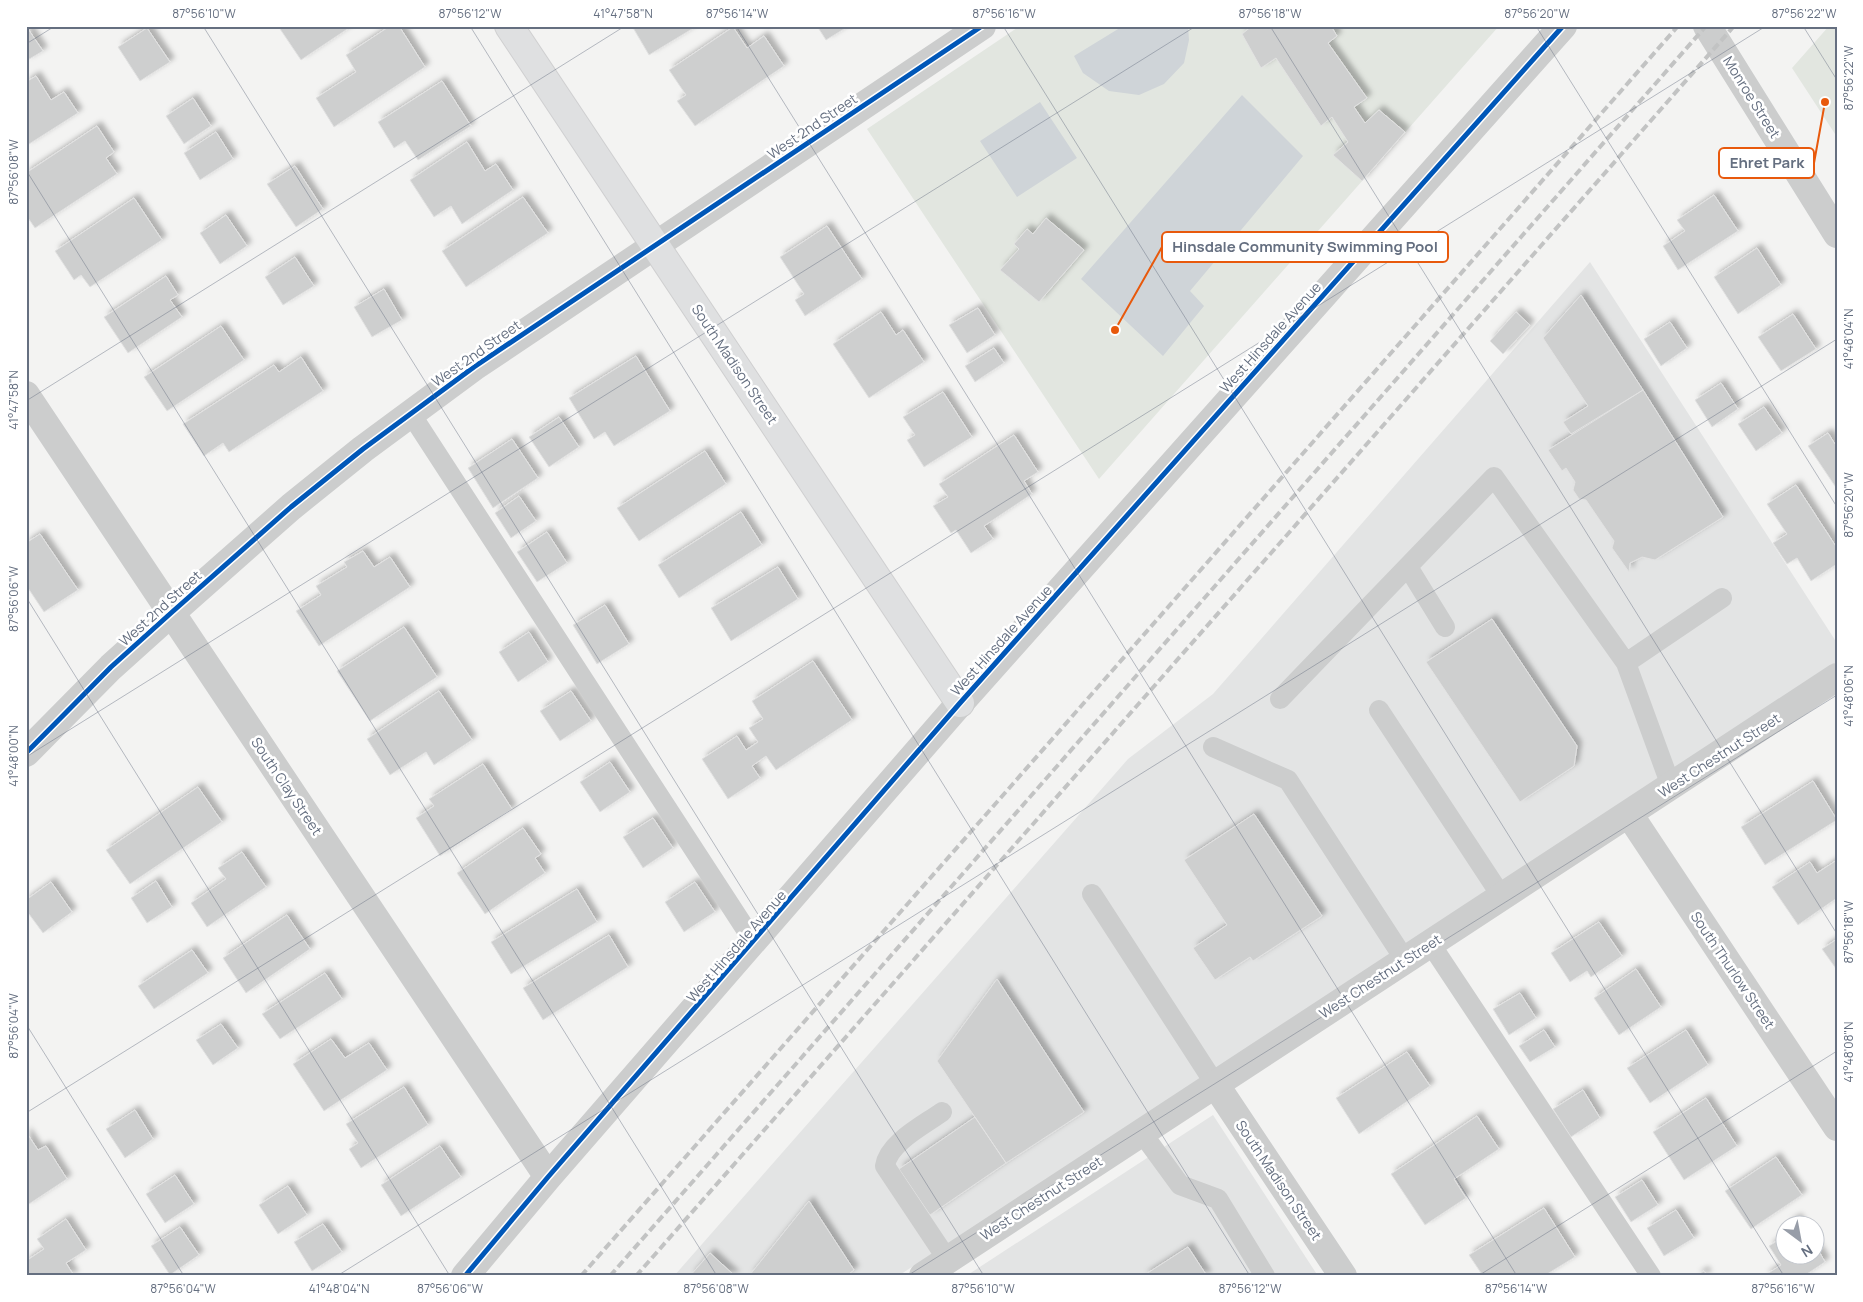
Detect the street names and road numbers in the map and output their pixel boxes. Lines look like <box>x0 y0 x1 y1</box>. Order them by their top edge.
street label: Monroe Street <box>1719 52 1785 142</box>
street label: West 2nd Street <box>763 89 861 163</box>
street label: West Hinsdale Avenue <box>1215 278 1325 396</box>
street label: South Madison Street <box>688 300 782 428</box>
street label: West 2nd Street <box>428 315 525 391</box>
street label: West 2nd Street <box>115 566 206 650</box>
street label: West Hinsdale Avenue <box>946 581 1056 699</box>
street label: West Chestnut Street <box>1654 708 1784 802</box>
street label: South Clay Street <box>247 733 327 839</box>
street label: West Hinsdale Avenue <box>682 886 790 1006</box>
street label: South Thurlow Street <box>1687 908 1780 1033</box>
street label: West Chestnut Street <box>1315 929 1445 1023</box>
street label: South Madison Street <box>1232 1116 1326 1244</box>
street label: West Chestnut Street <box>976 1151 1106 1245</box>

